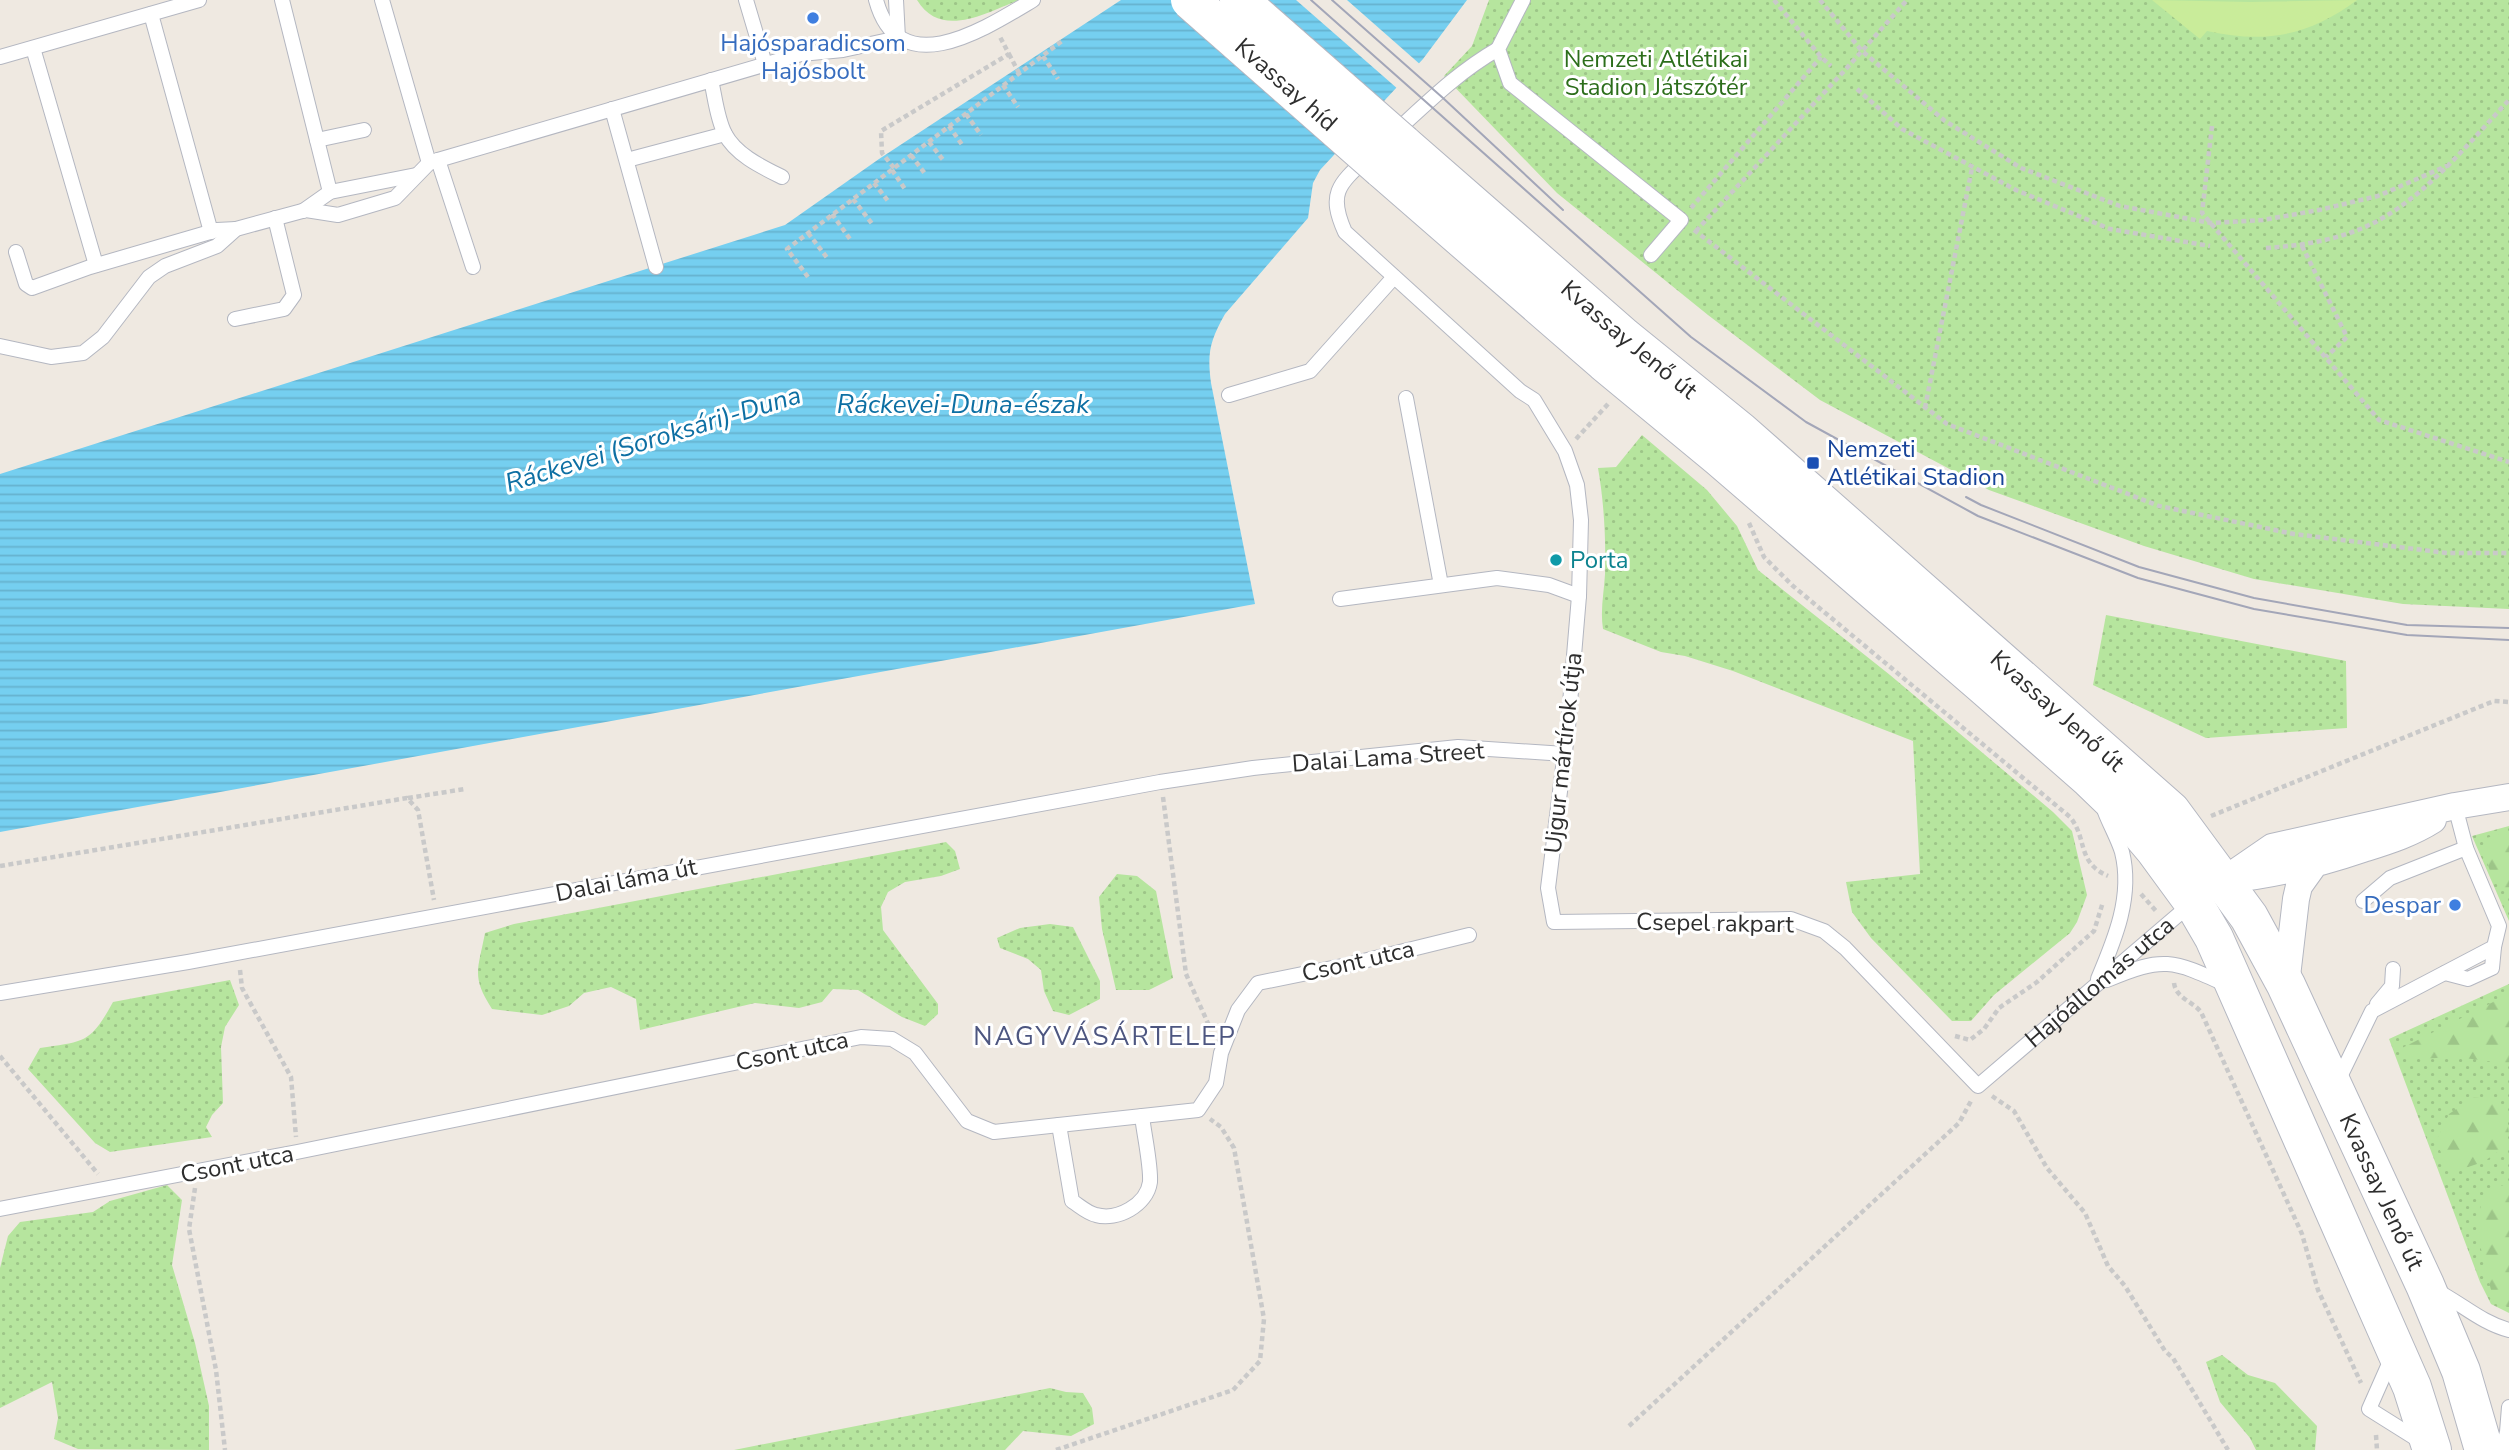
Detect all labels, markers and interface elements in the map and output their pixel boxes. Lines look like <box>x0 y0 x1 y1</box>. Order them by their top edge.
marker: Hajósparadicsom Hajósbolt <box>805 10 821 26</box>
place label: Hajósparadicsom Hajósbolt <box>720 27 906 87</box>
street label: Kvassay híd <box>1228 31 1344 138</box>
park label: Nemzeti Atlétikai Stadion Játszótér <box>1564 43 1748 103</box>
street label: Kvassay Jenő út <box>1554 273 1705 407</box>
water label: Ráckevei (Soroksári)-Duna <box>501 377 805 501</box>
water label: Ráckevei-Duna-észak <box>837 387 1090 422</box>
place label: Nemzeti Atlétikai Stadion <box>1827 433 2005 493</box>
marker: Nemzeti Atlétikai Stadion <box>1805 455 1821 471</box>
place label: Porta <box>1570 544 1628 576</box>
marker: Porta <box>1548 552 1564 568</box>
street label: Kvassay Jenő út <box>1984 643 2132 779</box>
street label: Ujgur mártírok útja <box>1537 651 1589 855</box>
street label: Dalai Lama Street <box>1291 734 1486 780</box>
street label: Dalai láma út <box>553 851 700 909</box>
place label: Despar <box>2364 889 2441 921</box>
marker: Despar <box>2447 897 2463 913</box>
street label: Csepel rakpart <box>1636 906 1795 940</box>
street label: Hajóállomás utca <box>2018 909 2181 1055</box>
street label: Csont utca <box>1299 933 1417 989</box>
district label: NAGYVÁSÁRTELEP <box>973 1019 1237 1054</box>
street label: Csont utca <box>733 1023 851 1079</box>
street label: Kvassay Jenő út <box>2332 1108 2432 1276</box>
street label: Csont utca <box>178 1137 296 1191</box>

